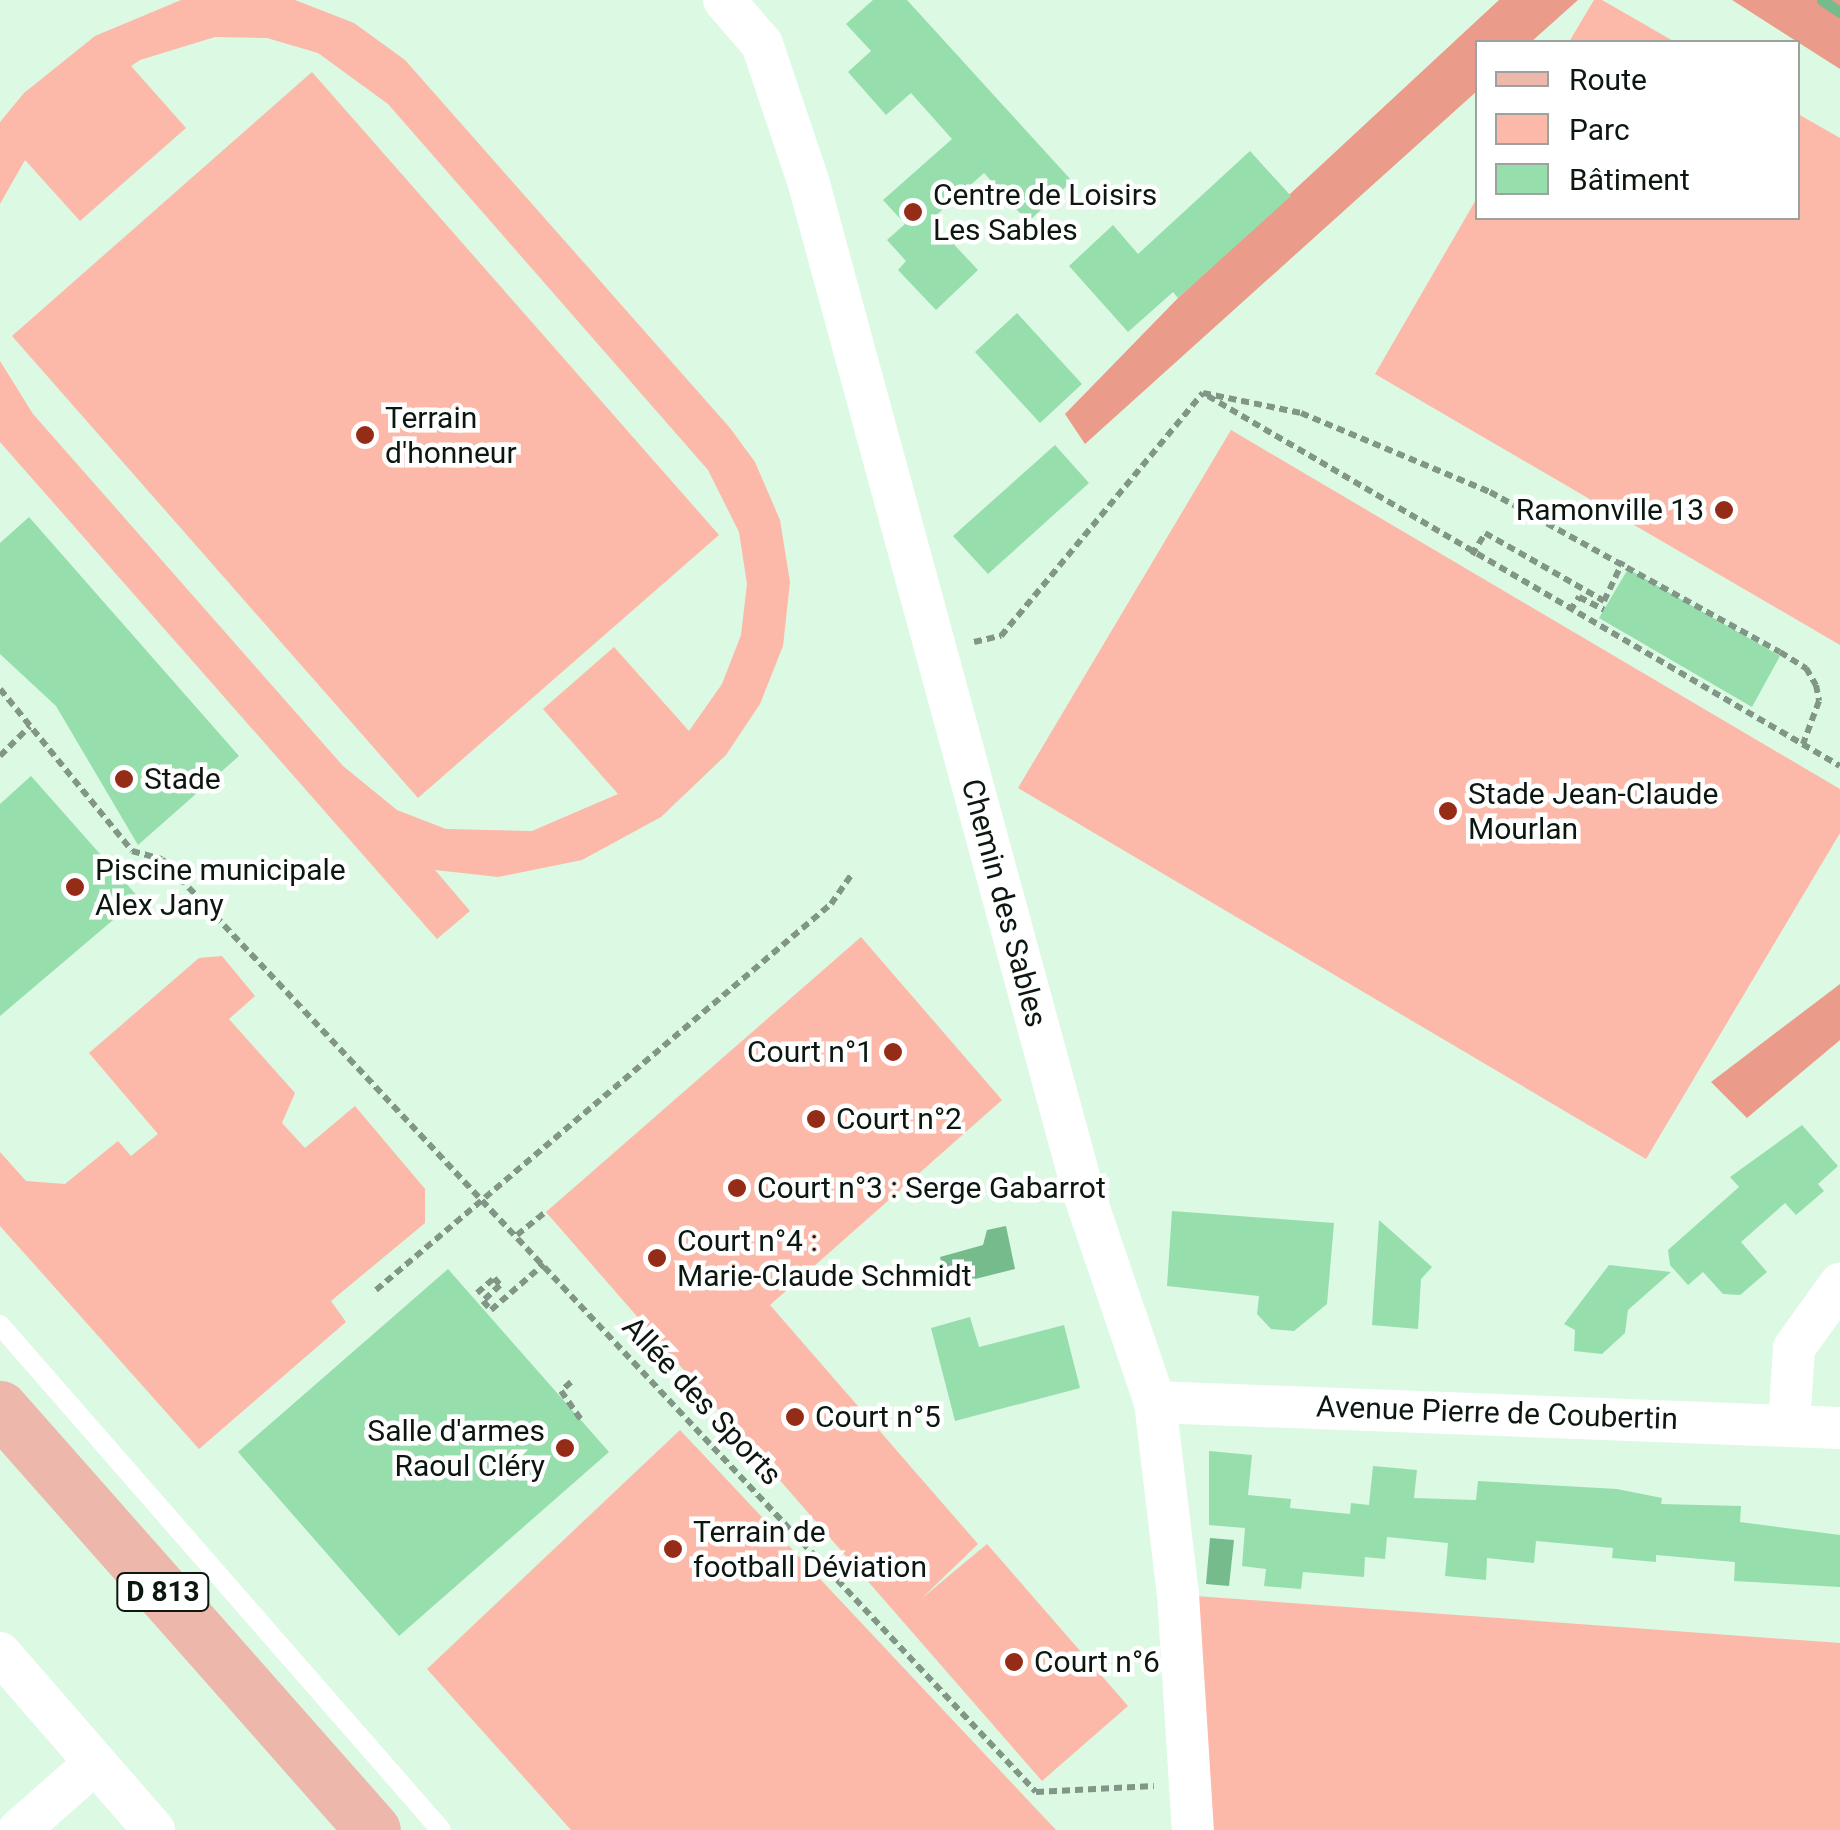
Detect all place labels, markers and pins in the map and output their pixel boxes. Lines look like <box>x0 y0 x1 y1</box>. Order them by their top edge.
place label: Centre de Loisirs Les Sables <box>933 177 1157 248</box>
marker: Centre de Loisirs Les Sables <box>902 201 924 223</box>
place label: Terrain d'honneur <box>385 400 517 470</box>
marker: Terrain d'honneur <box>354 424 376 446</box>
place label: Ramonville 13 <box>1516 492 1704 528</box>
marker: Ramonville 13 <box>1713 499 1735 521</box>
place label: Stade <box>144 761 221 797</box>
marker: Stade <box>113 768 135 790</box>
place label: Stade Jean-Claude Mourlan <box>1468 776 1718 846</box>
marker: Stade Jean-Claude Mourlan <box>1437 800 1459 822</box>
place label: Piscine municipale Alex Jany <box>95 852 346 922</box>
marker: Piscine municipale Alex Jany <box>64 876 86 898</box>
place label: Court n°1 <box>747 1034 873 1070</box>
marker: Court n°1 <box>882 1041 904 1063</box>
place label: Court n°2 <box>836 1101 962 1137</box>
marker: Court n°2 <box>805 1108 827 1130</box>
place label: Court n°3 : Serge Gabarrot <box>757 1170 1106 1206</box>
marker: Court n°3 : Serge Gabarrot <box>726 1177 748 1199</box>
place label: Court n°4 : Marie-Claude Schmidt <box>677 1223 971 1294</box>
marker: Court n°4 : Marie-Claude Schmidt <box>646 1247 668 1269</box>
place label: Court n°5 <box>815 1399 941 1435</box>
marker: Court n°5 <box>784 1406 806 1428</box>
place label: Salle d'armes Raoul Cléry <box>367 1413 545 1484</box>
marker: Salle d'armes Raoul Cléry <box>554 1437 576 1459</box>
place label: Terrain de football Déviation <box>693 1514 927 1584</box>
marker: Terrain de football Déviation <box>662 1538 684 1560</box>
place label: Court n°6 <box>1034 1644 1160 1680</box>
marker: Court n°6 <box>1003 1651 1025 1673</box>

